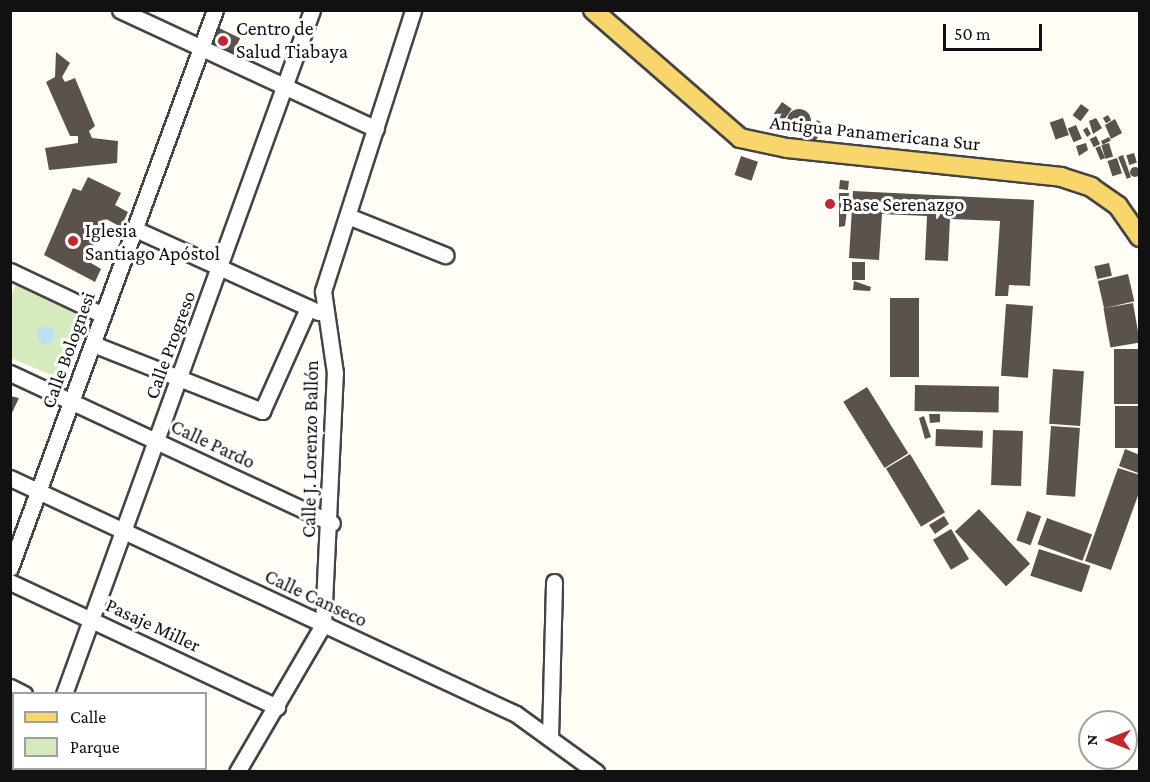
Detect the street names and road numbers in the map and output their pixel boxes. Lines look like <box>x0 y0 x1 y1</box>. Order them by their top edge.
street label: Antigua Panamericana Sur <box>768 110 982 156</box>
street label: Calle Bolognesi <box>36 288 100 412</box>
street label: Calle Progreso <box>139 288 201 402</box>
street label: Calle J. Lorenzo Ballón <box>296 360 324 538</box>
street label: Calle Pardo <box>167 414 259 474</box>
street label: Calle Canseco <box>261 564 371 632</box>
street label: Pasaje Miller <box>102 593 204 657</box>

